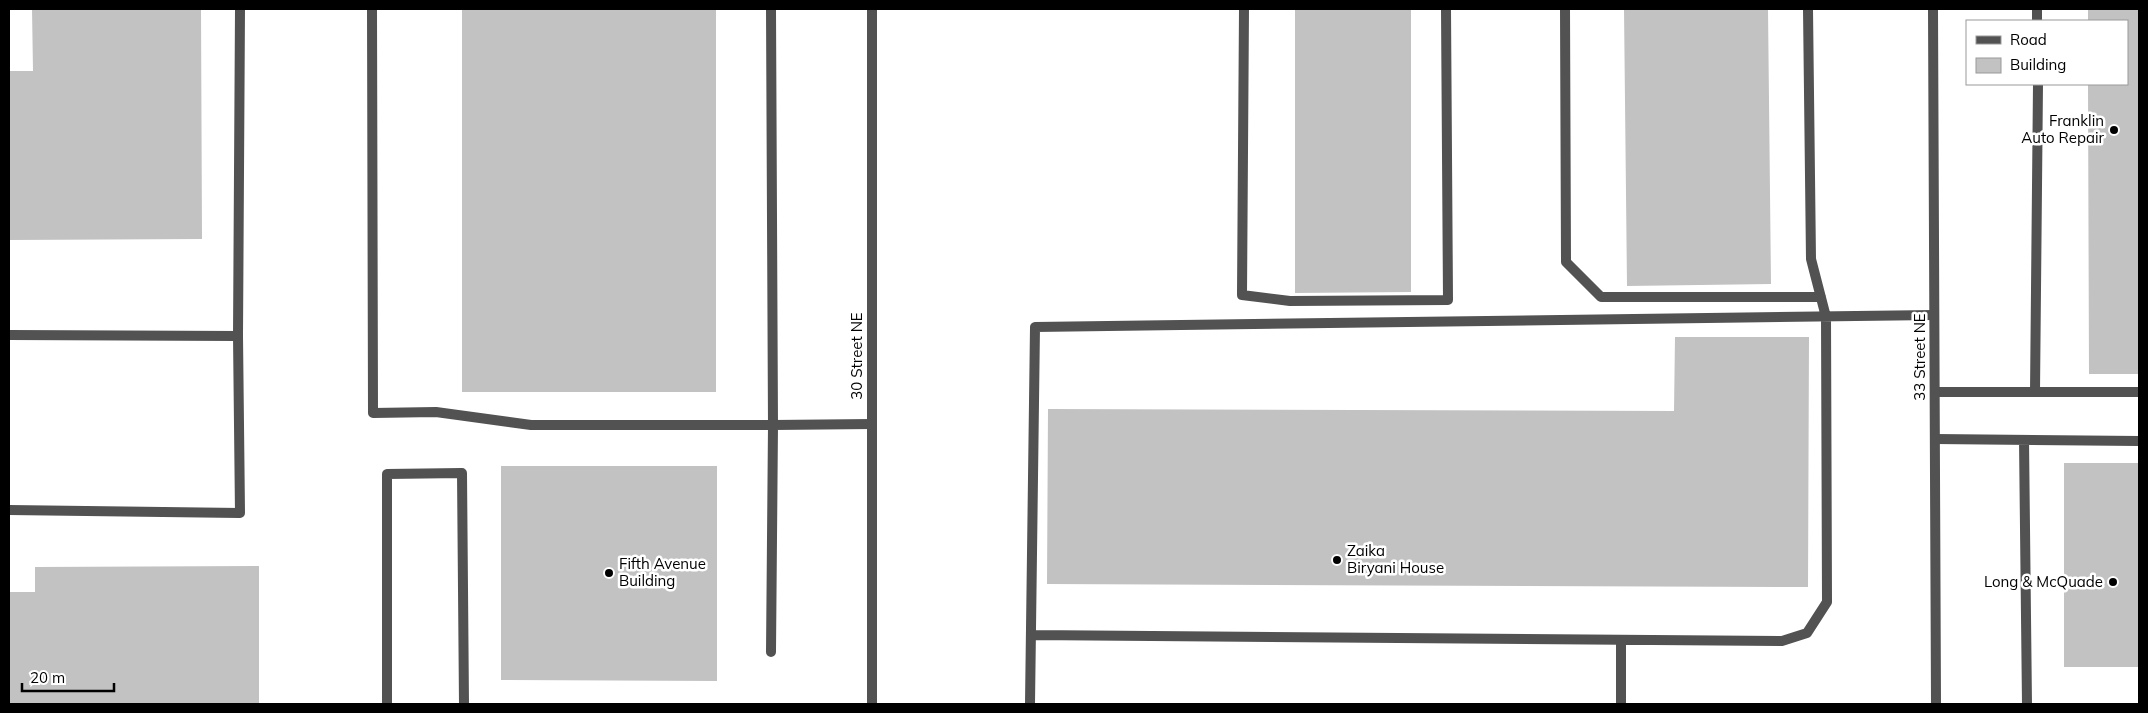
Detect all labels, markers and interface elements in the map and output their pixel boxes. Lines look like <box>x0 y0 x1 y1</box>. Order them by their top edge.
legend <box>1966 20 2128 85</box>
text: Road <box>2010 30 2047 49</box>
text: Building <box>2010 55 2066 74</box>
place label: Franklin Auto Repair <box>2021 111 2105 147</box>
marker: Franklin Auto Repair <box>2108 124 2120 136</box>
street label: 30 Street NE <box>847 312 866 400</box>
street label: 33 Street NE <box>1910 313 1929 401</box>
place label: Zaika Biryani House <box>1347 541 1444 577</box>
place label: Fifth Avenue Building <box>619 554 706 590</box>
marker: Zaika Biryani House <box>1331 554 1343 566</box>
marker: Fifth Avenue Building <box>603 567 615 579</box>
place label: Long & McQuade <box>1984 572 2103 591</box>
marker: Long & McQuade <box>2107 576 2119 588</box>
scale bar <box>22 660 115 692</box>
text: 20 m <box>30 668 65 687</box>

